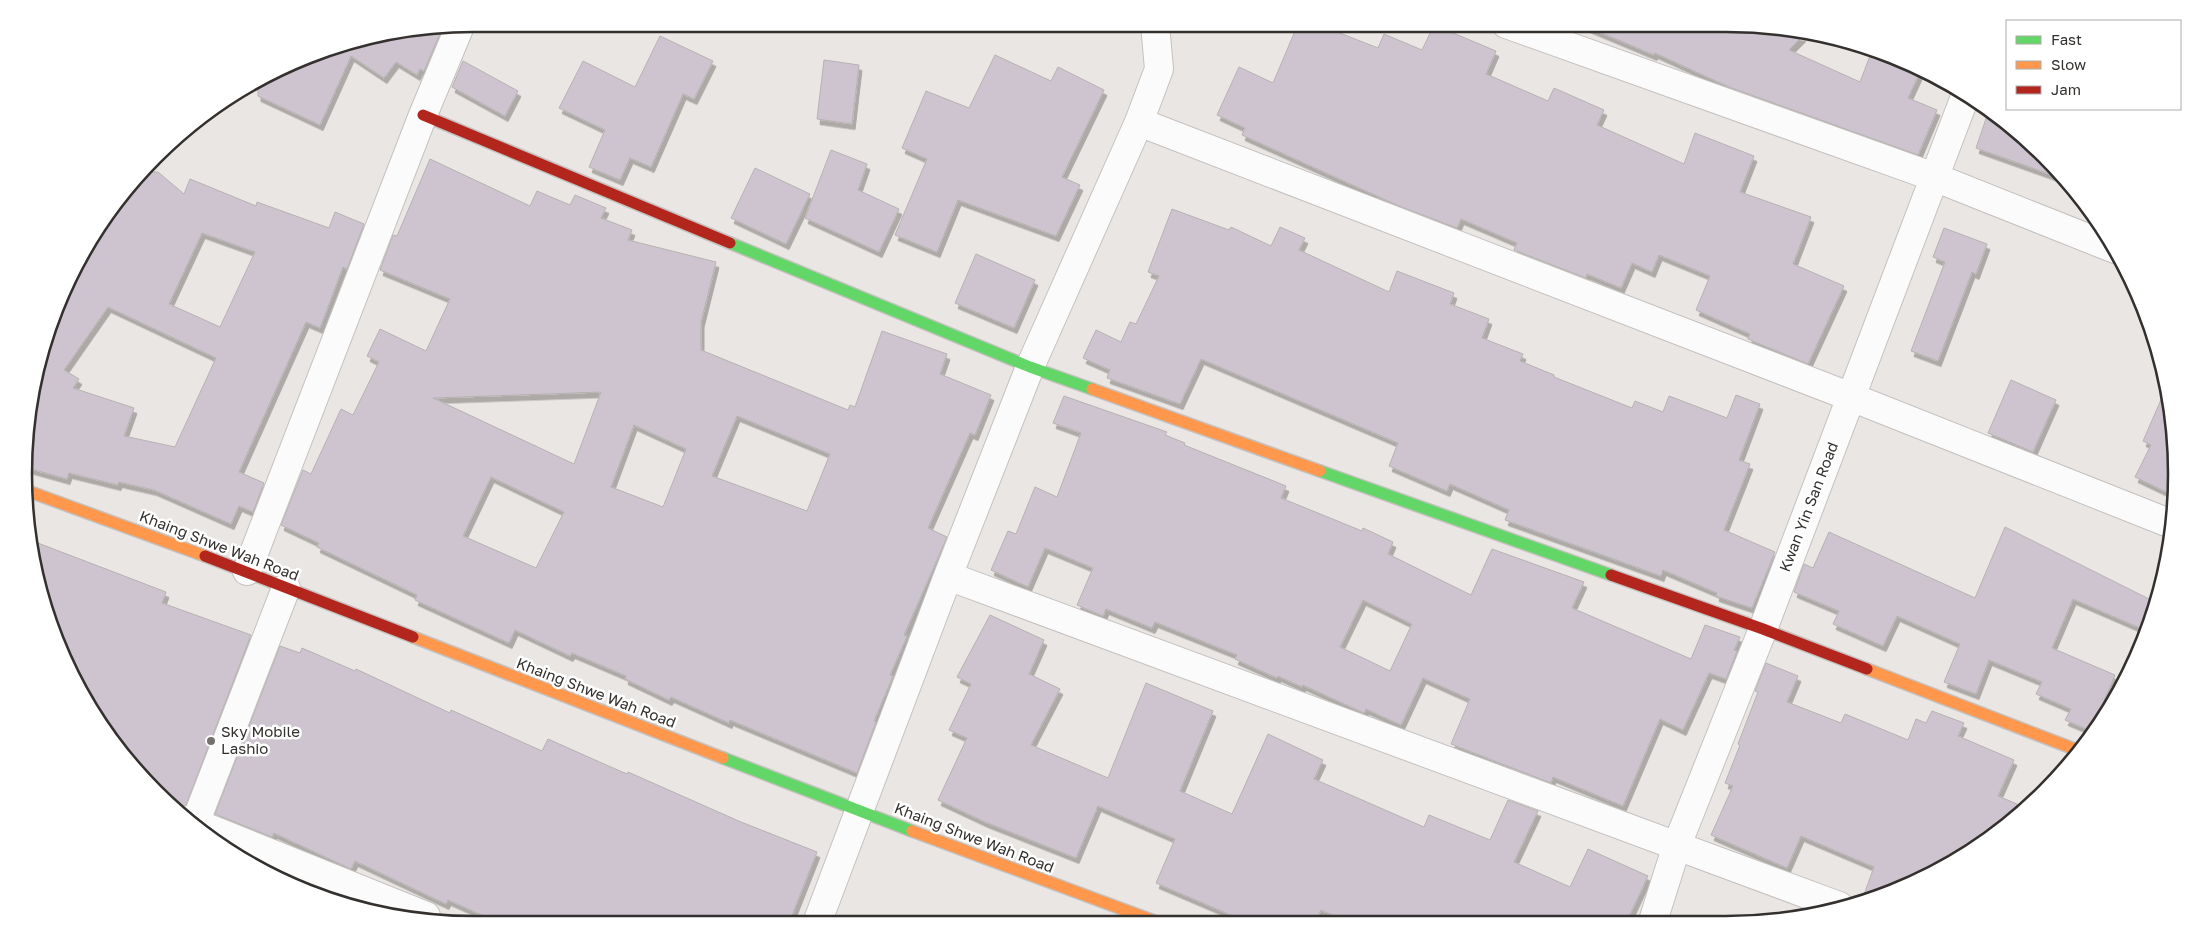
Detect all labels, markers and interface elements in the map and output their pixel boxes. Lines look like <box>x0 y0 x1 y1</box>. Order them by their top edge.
legend <box>2006 20 2181 110</box>
text: Fast <box>2051 30 2082 48</box>
text: Slow <box>2051 55 2086 73</box>
text: Jam <box>2051 80 2081 98</box>
street label: Kwan Yin San Road <box>1775 439 1841 574</box>
street label: Khaing Shwe Wah Road <box>137 506 302 584</box>
street label: Khaing Shwe Wah Road <box>514 653 679 731</box>
place label: Sky Mobile Lashio <box>221 722 300 757</box>
marker: Sky Mobile Lashio <box>205 735 217 747</box>
street label: Khaing Shwe Wah Road <box>892 798 1057 876</box>

